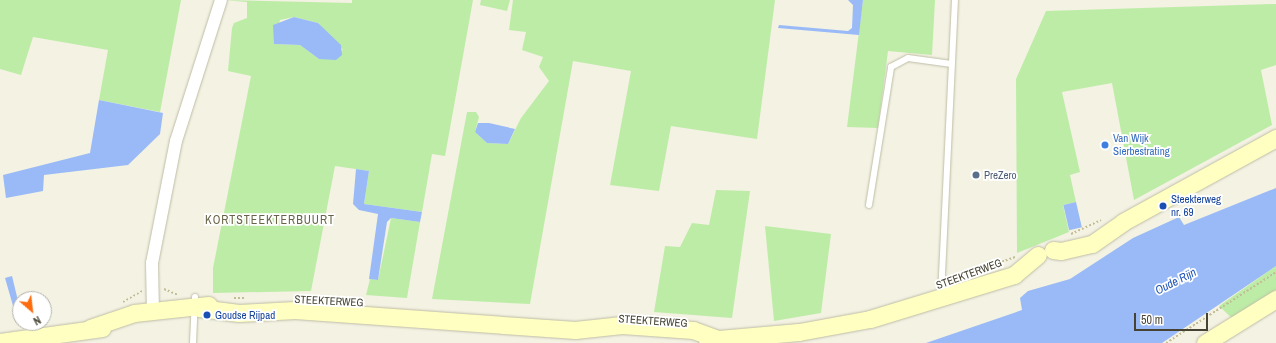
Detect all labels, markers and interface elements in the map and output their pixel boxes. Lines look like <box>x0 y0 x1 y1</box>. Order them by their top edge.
place label: Van Wijk Sierbestrating <box>1113 132 1170 158</box>
marker: Van Wijk Sierbestrating <box>1100 140 1110 150</box>
place label: PreZero <box>984 168 1017 182</box>
marker: PreZero <box>971 170 981 180</box>
place label: Steekterweg nr. 69 <box>1171 193 1221 219</box>
marker: Steekterweg nr. 69 <box>1158 201 1168 211</box>
district label: KORTSTEEKTERBUURT <box>205 214 335 228</box>
street label: STEEKTERWEG <box>934 256 1004 292</box>
water label: Oude Rijn <box>1153 266 1199 298</box>
north arrow <box>12 291 52 331</box>
street label: STEEKTERWEG <box>294 293 364 309</box>
scale bar <box>1136 305 1210 331</box>
place label: Goudse Rijpad <box>215 308 275 322</box>
marker: Goudse Rijpad <box>202 310 212 320</box>
street label: STEEKTERWEG <box>618 312 688 330</box>
text: 50 m <box>1141 312 1163 328</box>
text: N <box>31 313 43 328</box>

